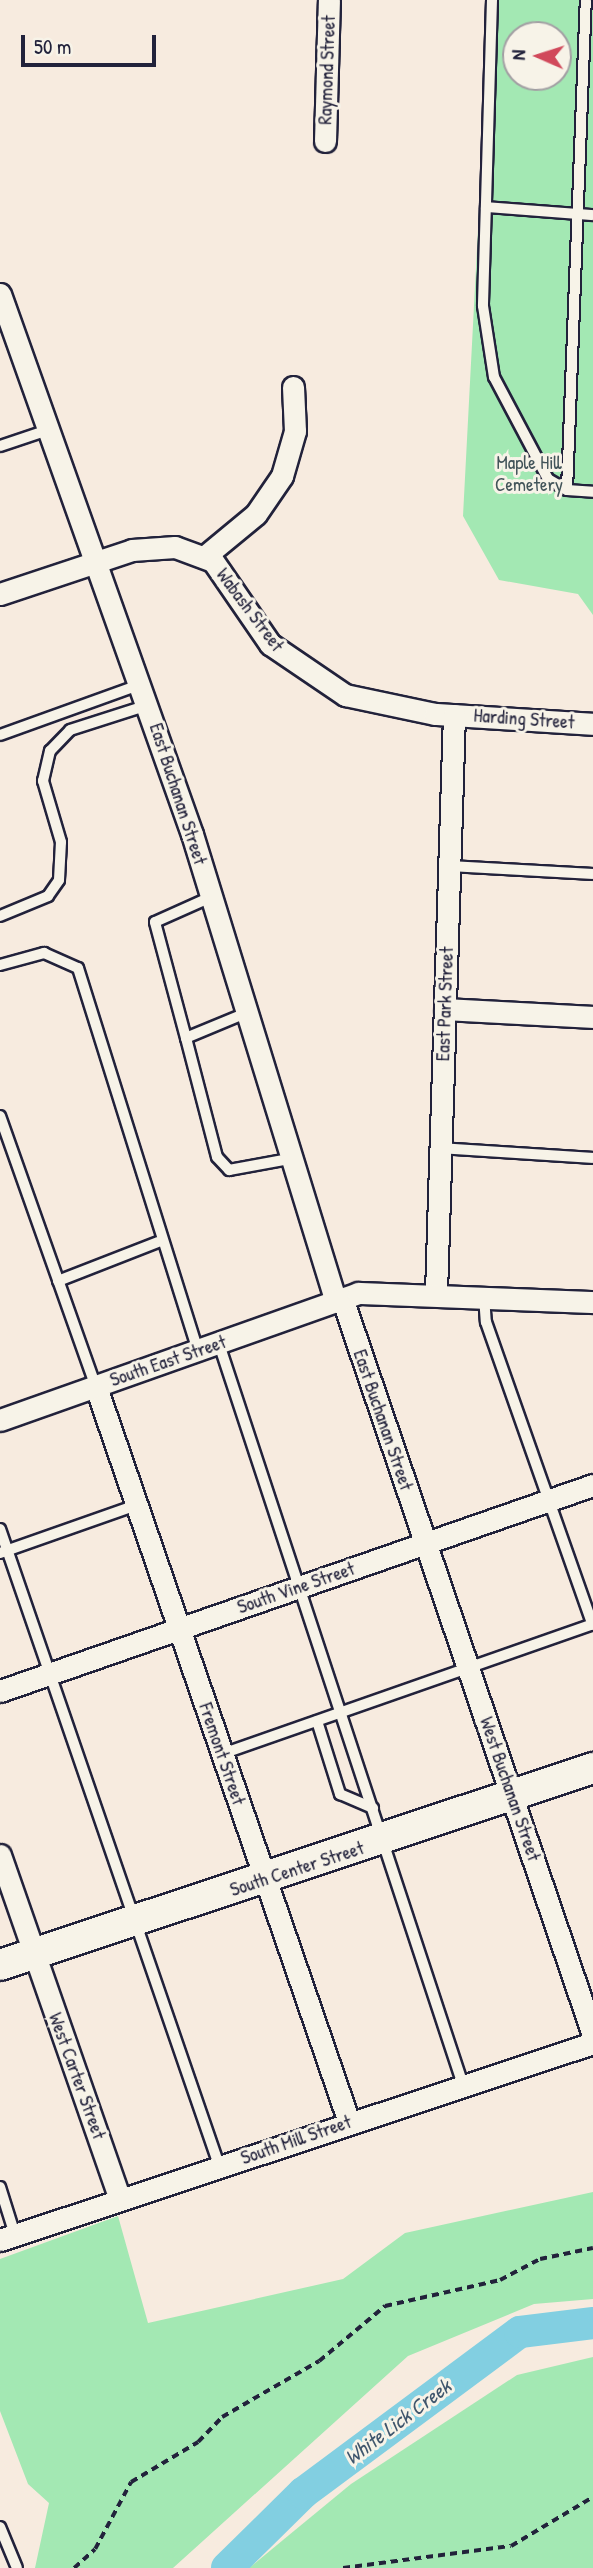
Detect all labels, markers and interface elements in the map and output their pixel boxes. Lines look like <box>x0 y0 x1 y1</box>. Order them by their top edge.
street label: Raymond Street <box>314 15 340 125</box>
scale bar <box>24 21 159 65</box>
north arrow <box>502 21 572 91</box>
text: 50 m <box>34 32 71 61</box>
text: N <box>505 49 531 61</box>
park label: Maple Hill Cemetery <box>495 452 563 496</box>
street label: Wabash Street <box>211 564 289 656</box>
street label: Harding Street <box>473 704 575 734</box>
street label: East Buchanan Street <box>144 720 212 868</box>
street label: East Park Street <box>432 946 458 1062</box>
street label: South East Street <box>107 1330 229 1392</box>
street label: East Buchanan Street <box>348 1347 418 1493</box>
street label: South Vine Street <box>234 1557 358 1619</box>
street label: Fremont Street <box>194 1700 250 1808</box>
street label: West Buchanan Street <box>475 1714 545 1864</box>
street label: South Center Street <box>227 1837 367 1901</box>
street label: West Carter Street <box>44 2010 110 2142</box>
street label: South Mill Street <box>238 2110 354 2170</box>
water label: White Lick Creek <box>340 2374 456 2470</box>

